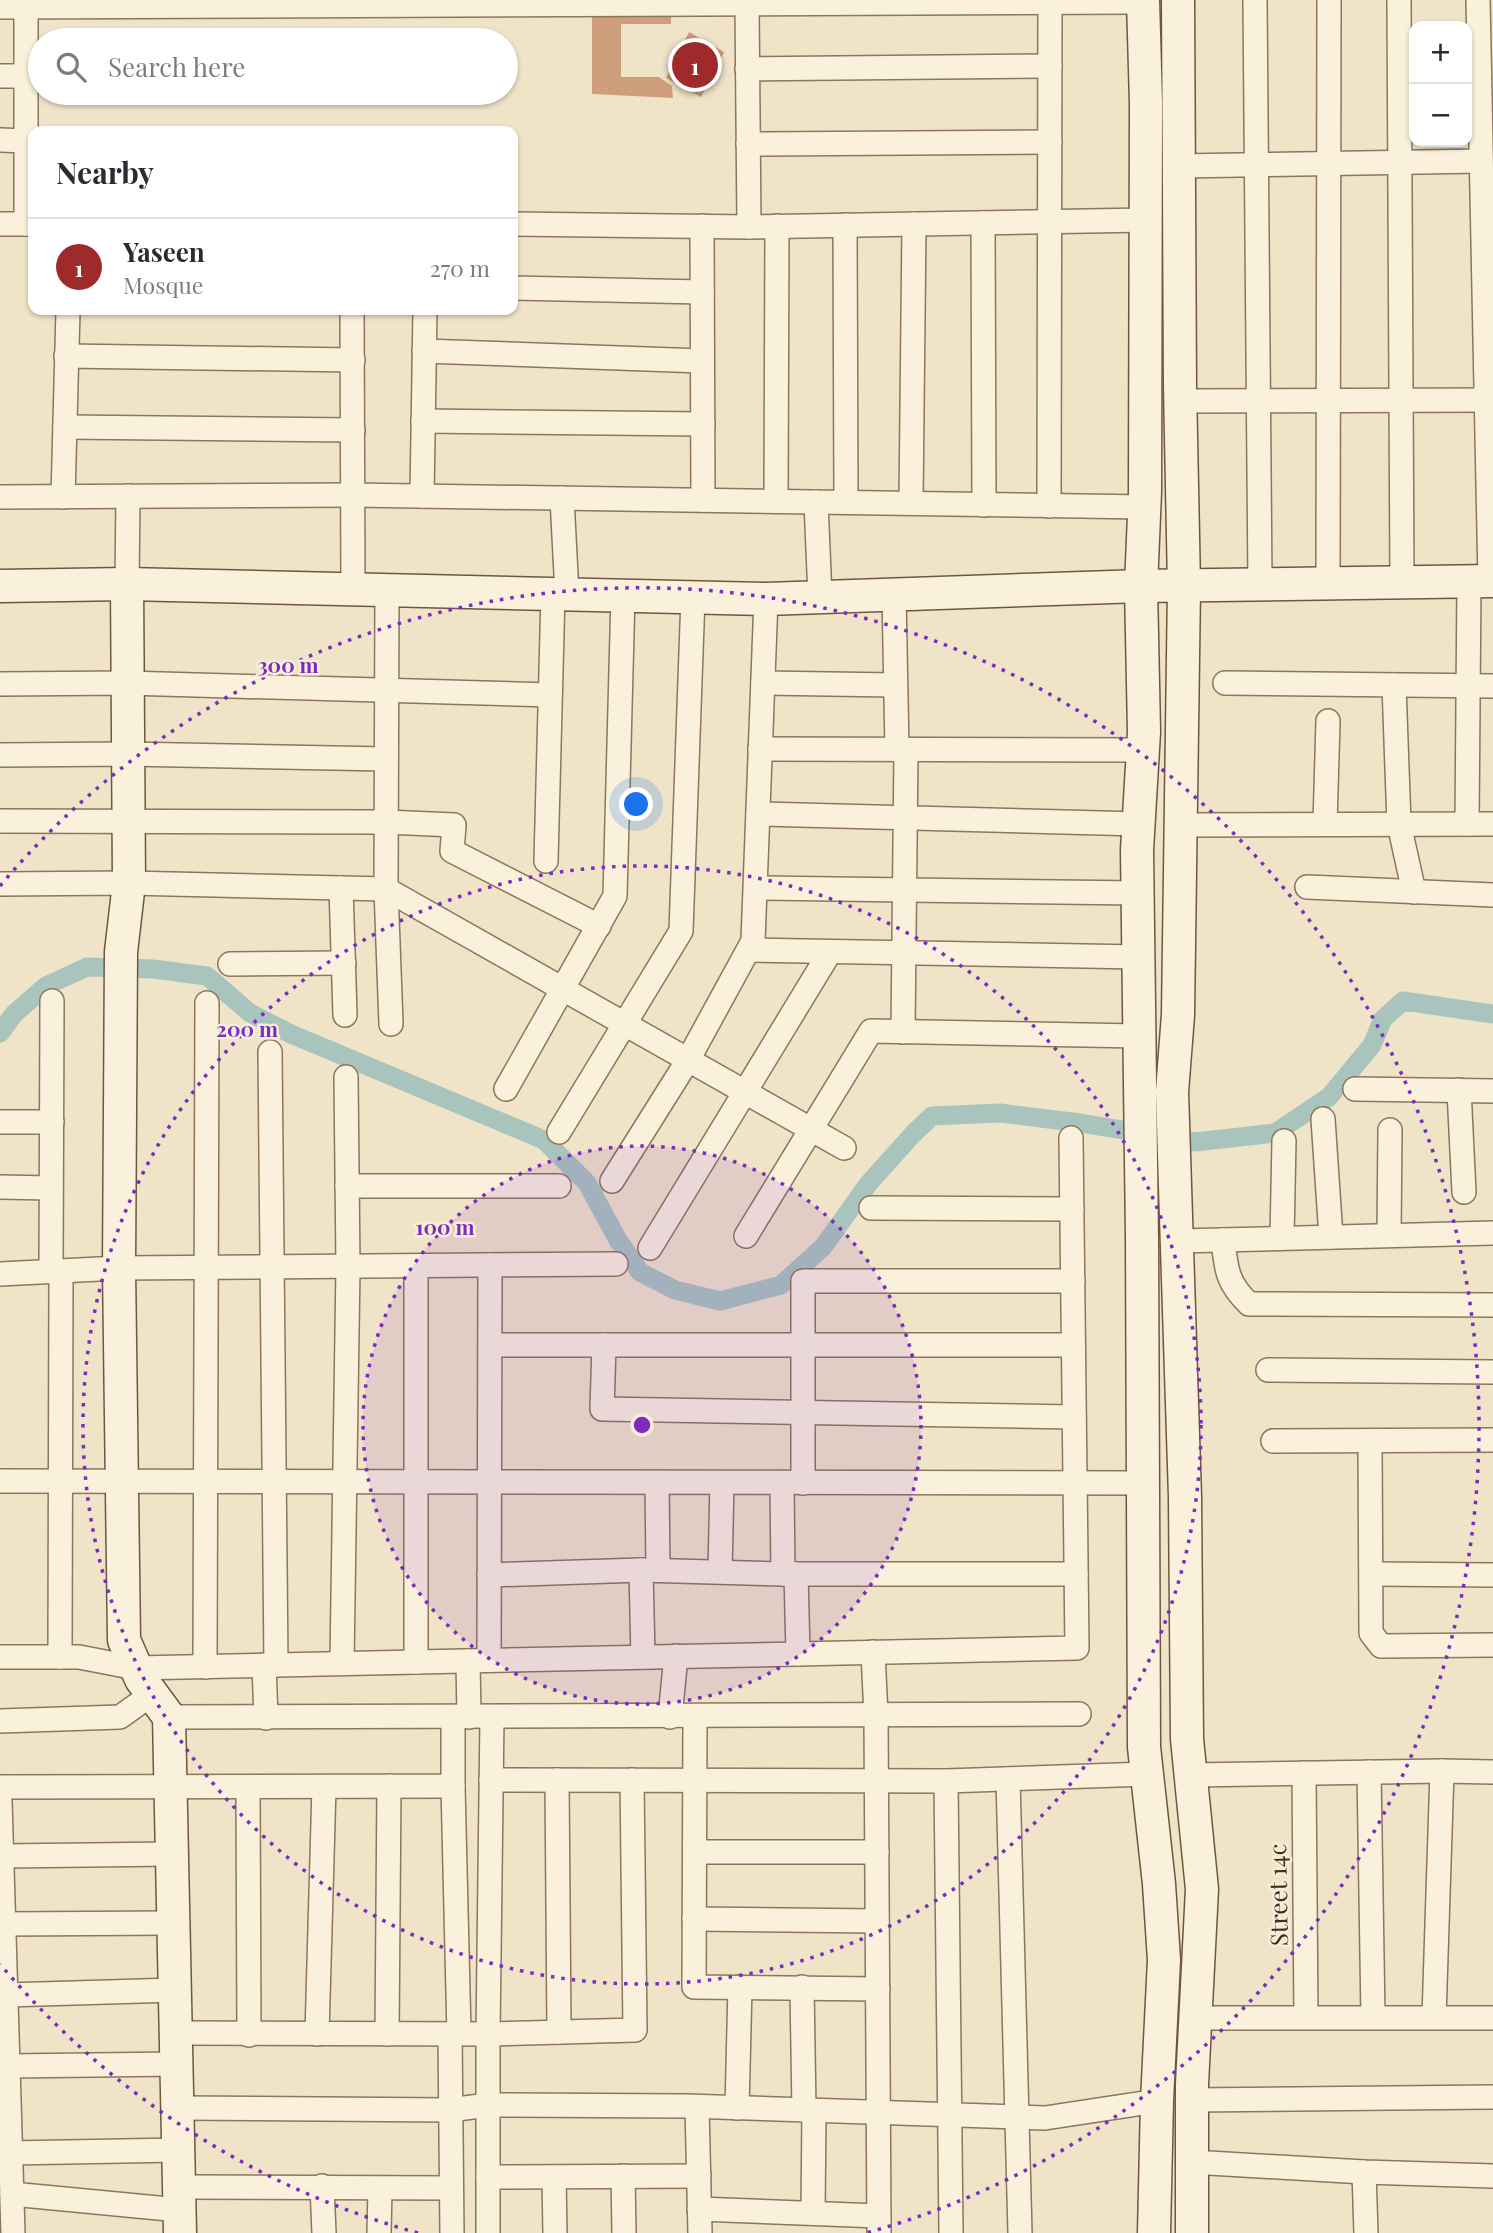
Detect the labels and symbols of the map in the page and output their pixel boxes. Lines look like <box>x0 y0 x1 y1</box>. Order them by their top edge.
pin: 1 <box>672 39 718 91</box>
text: 300 m <box>257 650 319 678</box>
your location <box>619 787 653 821</box>
text: 200 m <box>216 1014 278 1042</box>
text: 100 m <box>415 1212 475 1240</box>
centre of rings <box>630 1413 654 1437</box>
street label: Street 14c <box>1260 1844 1294 1947</box>

